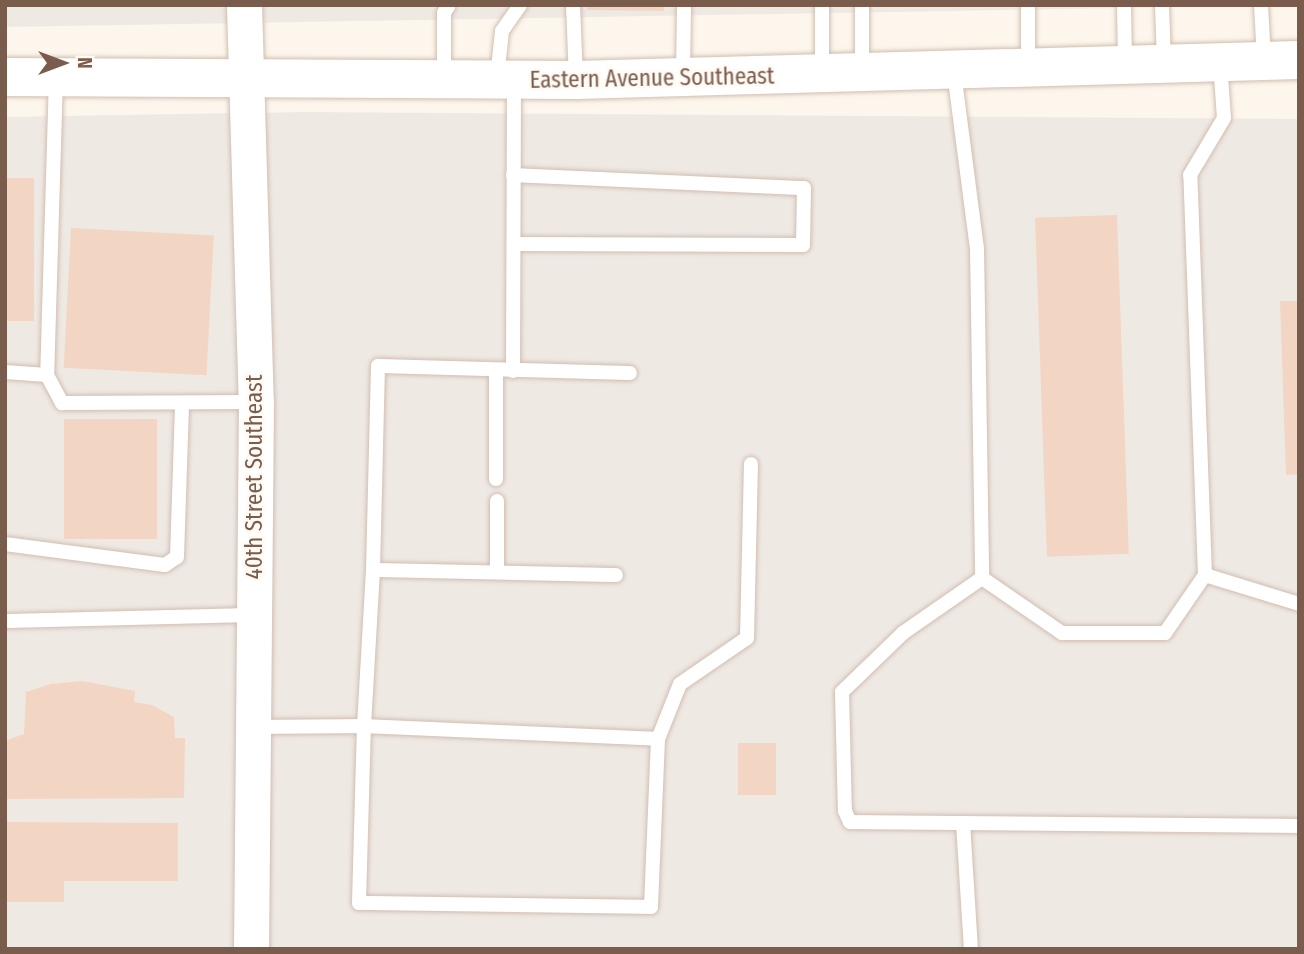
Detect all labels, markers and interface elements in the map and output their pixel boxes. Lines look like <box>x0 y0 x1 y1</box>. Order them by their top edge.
north arrow <box>28 28 98 98</box>
text: N <box>73 57 96 69</box>
street label: Eastern Avenue Southeast <box>529 62 775 94</box>
street label: 40th Street Southeast <box>240 375 268 579</box>

